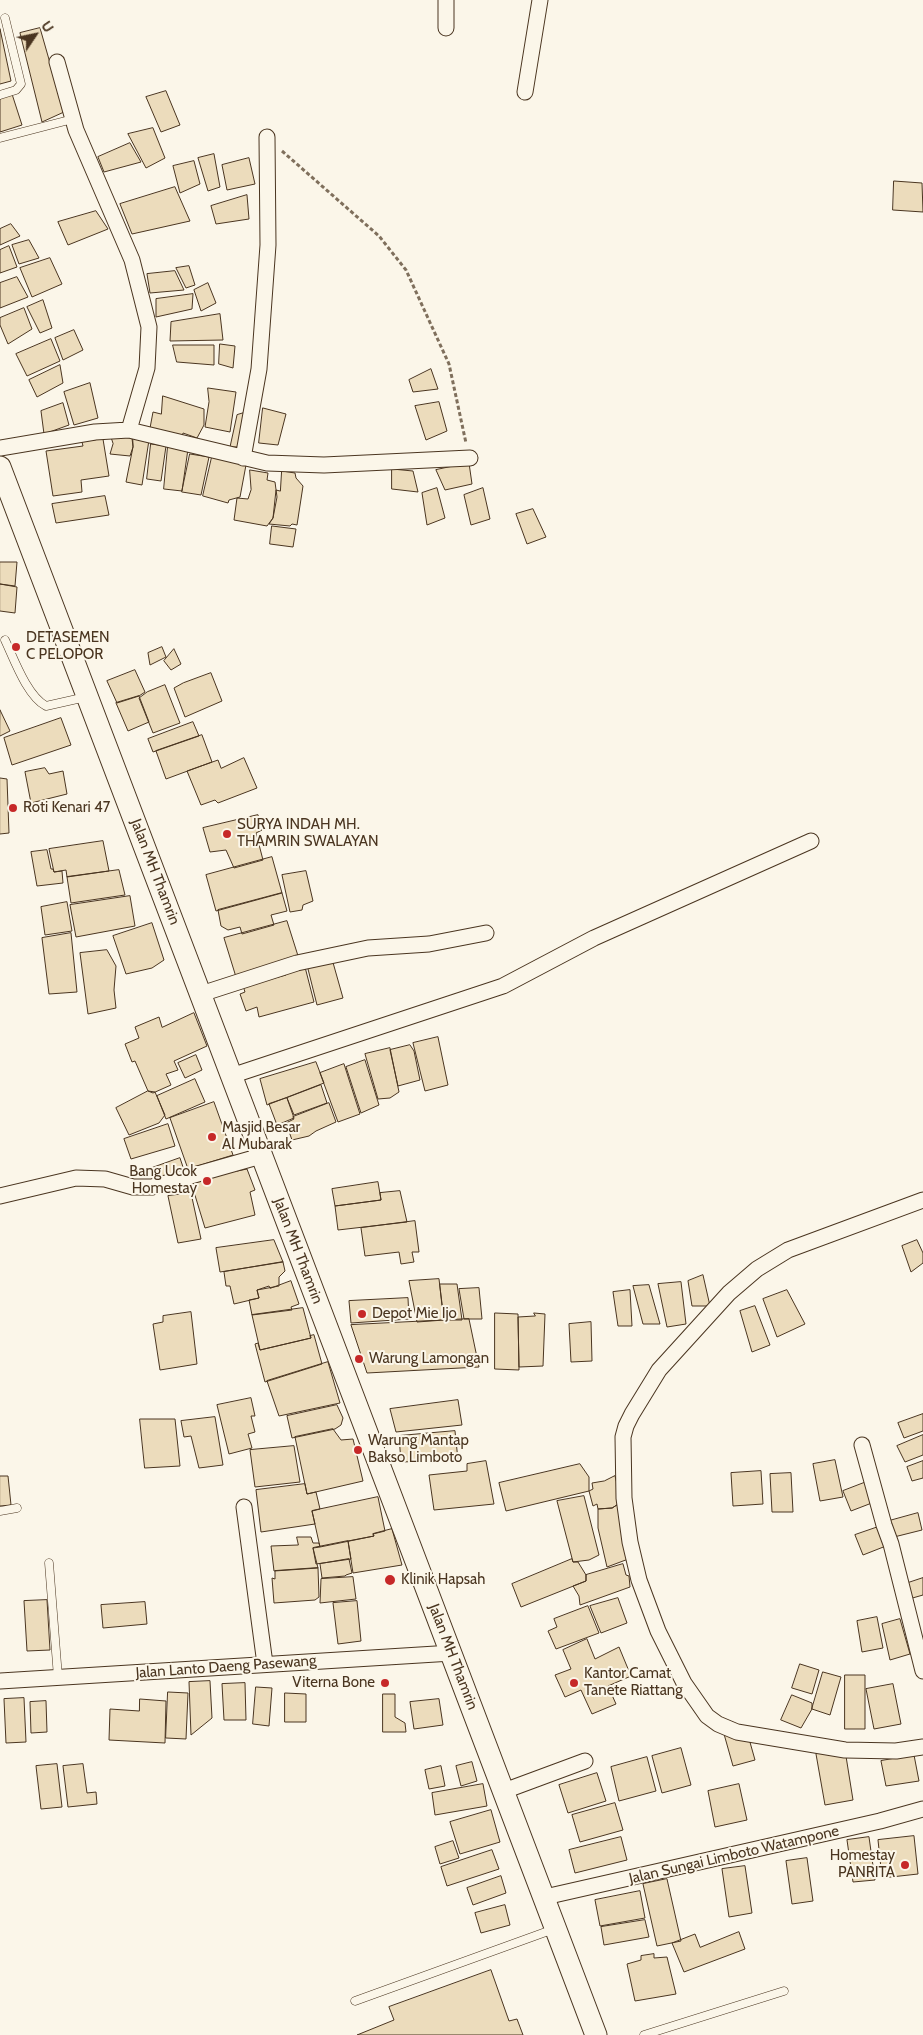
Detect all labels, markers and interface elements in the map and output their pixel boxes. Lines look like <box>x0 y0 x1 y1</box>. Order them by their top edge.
north arrow <box>10 10 60 60</box>
text: U <box>37 17 58 36</box>
place label: DETASEMEN C PELOPOR <box>26 629 110 664</box>
marker: DETASEMEN C PELOPOR <box>10 641 22 653</box>
place label: Roti Kenari 47 <box>23 799 110 817</box>
marker: Roti Kenari 47 <box>7 802 19 814</box>
street label: Jalan MH Thamrin <box>127 816 183 928</box>
place label: SURYA INDAH MH. THAMRIN SWALAYAN <box>237 816 379 851</box>
marker: SURYA INDAH MH. THAMRIN SWALAYAN <box>221 828 233 840</box>
place label: Masjid Besar Al Mubarak <box>222 1119 300 1154</box>
marker: Masjid Besar Al Mubarak <box>206 1131 218 1143</box>
place label: Bang Ucok Homestay <box>129 1163 197 1198</box>
marker: Bang Ucok Homestay <box>201 1175 213 1187</box>
street label: Jalan MH Thamrin <box>270 1195 326 1307</box>
place label: Depot Mie Ijo <box>372 1305 457 1323</box>
marker: Depot Mie Ijo <box>356 1308 368 1320</box>
place label: Warung Lamongan <box>369 1350 489 1368</box>
marker: Warung Lamongan <box>353 1353 365 1365</box>
place label: Warung Mantap Bakso Limboto <box>368 1432 469 1467</box>
marker: Warung Mantap Bakso Limboto <box>352 1444 364 1456</box>
place label: Klinik Hapsah <box>401 1571 485 1589</box>
marker: Klinik Hapsah <box>383 1573 397 1587</box>
street label: Jalan MH Thamrin <box>425 1601 481 1713</box>
street label: Jalan Lanto Daeng Pasewang <box>135 1652 317 1682</box>
place label: Kantor Camat Tanete Riattang <box>584 1665 683 1700</box>
place label: Viterna Bone <box>292 1674 375 1692</box>
marker: Viterna Bone <box>379 1677 391 1689</box>
marker: Kantor Camat Tanete Riattang <box>568 1677 580 1689</box>
street label: Jalan Sungai Limboto Watampone <box>627 1822 841 1888</box>
place label: Homestay PANRITA <box>830 1847 895 1882</box>
marker: Homestay PANRITA <box>899 1859 911 1871</box>

